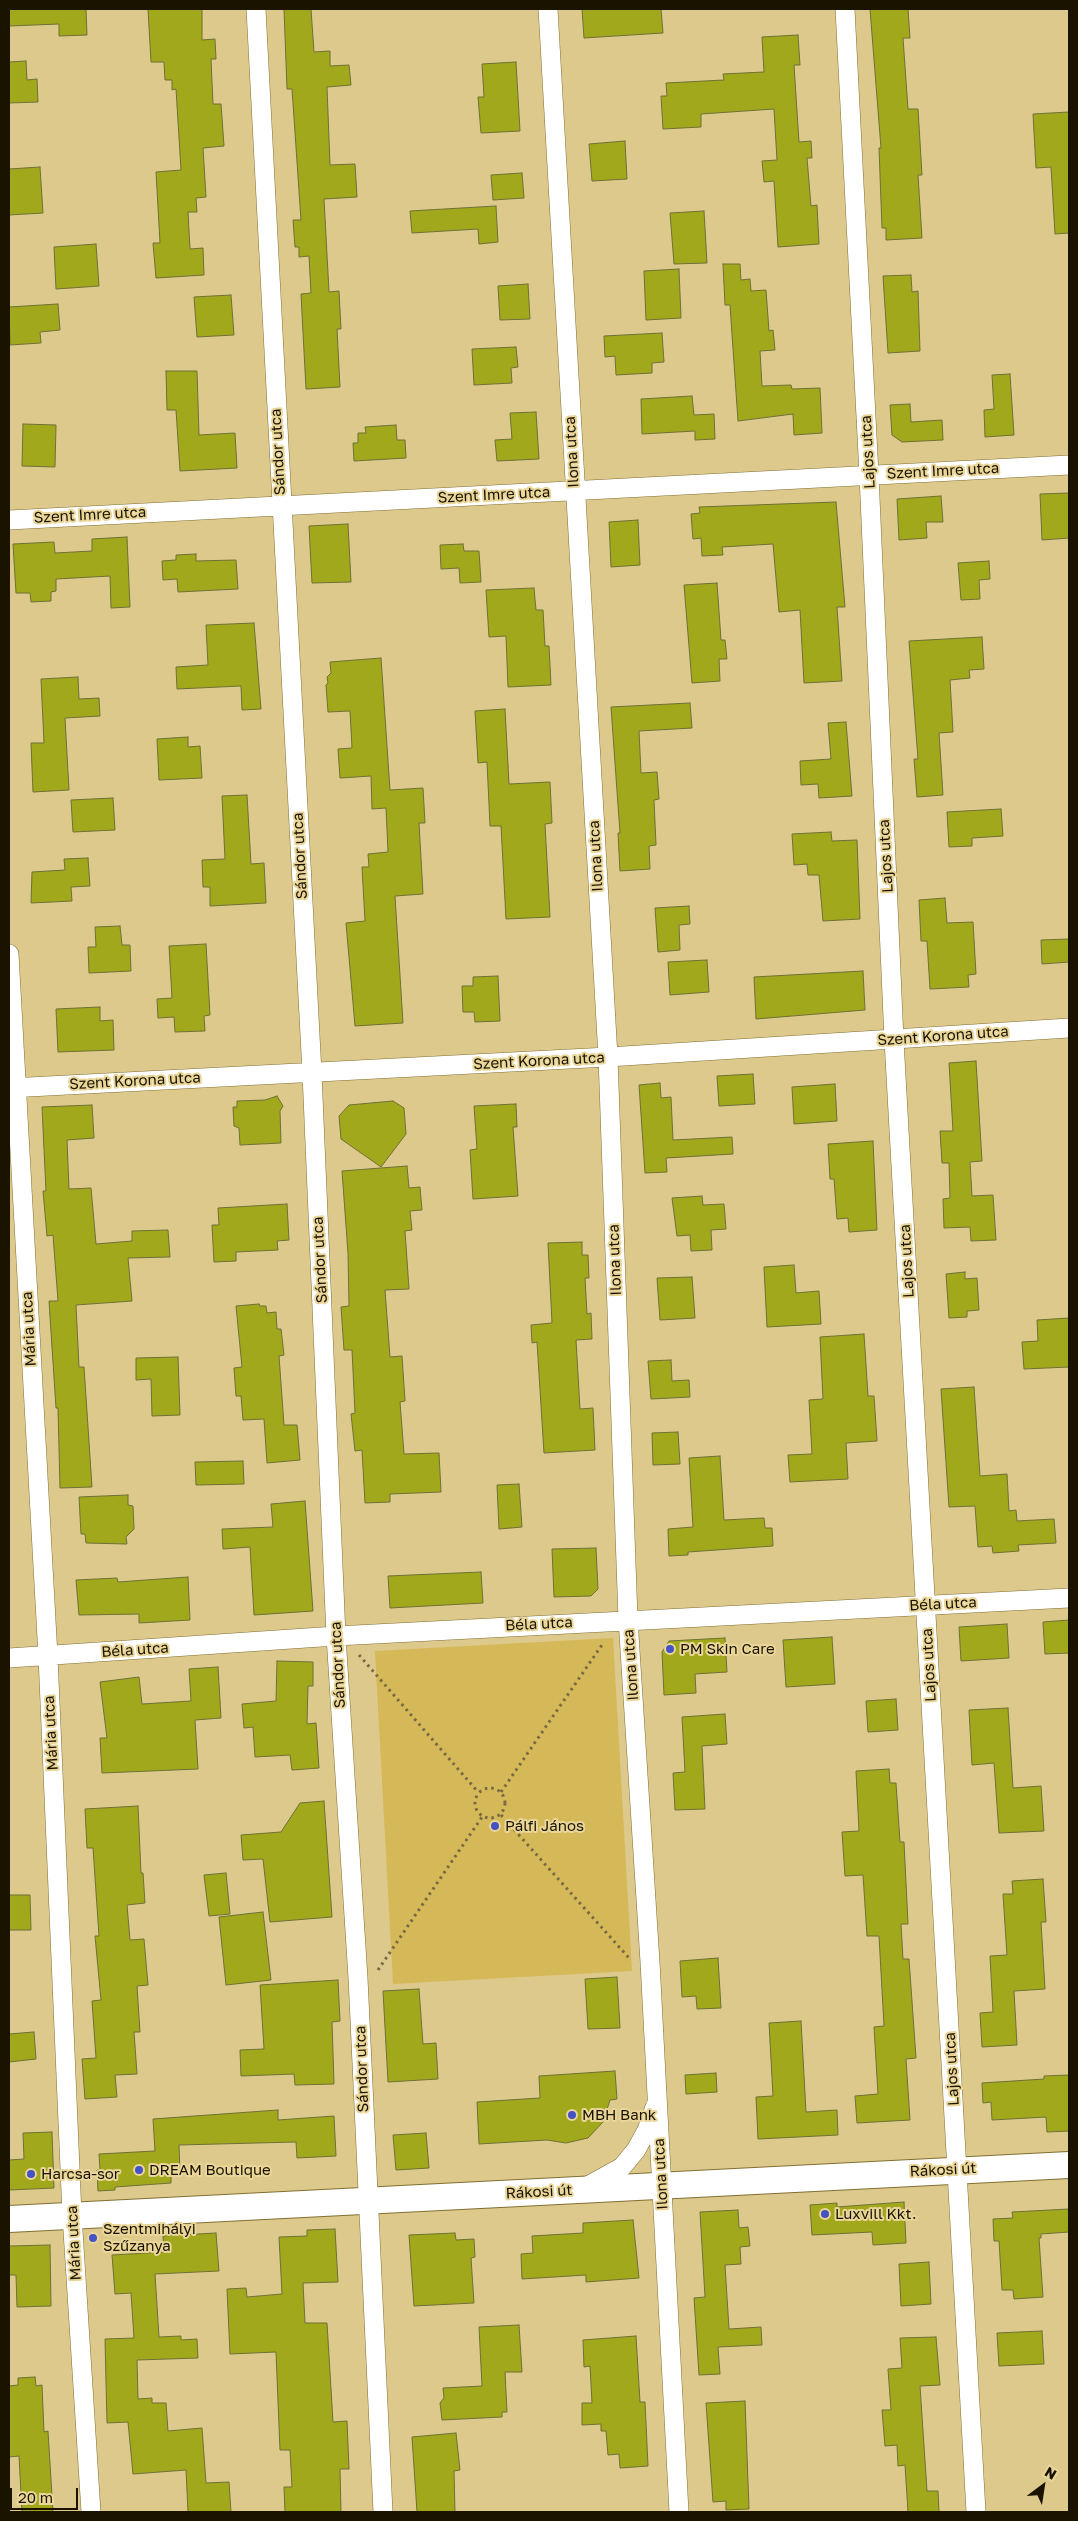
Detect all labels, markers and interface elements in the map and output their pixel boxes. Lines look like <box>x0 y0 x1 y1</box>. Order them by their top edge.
street label: Sándor utca <box>267 408 289 496</box>
street label: Lajos utca <box>857 415 879 489</box>
street label: Ilona utca <box>561 416 583 488</box>
street label: Szent Imre utca <box>886 459 1000 483</box>
street label: Szent Imre utca <box>437 483 551 507</box>
street label: Szent Imre utca <box>33 503 147 527</box>
street label: Sándor utca <box>289 812 311 900</box>
street label: Lajos utca <box>875 819 897 893</box>
street label: Ilona utca <box>585 820 607 892</box>
street label: Szent Korona utca <box>877 1022 1009 1050</box>
street label: Szent Korona utca <box>473 1049 605 1073</box>
street label: Szent Korona utca <box>69 1069 201 1093</box>
street label: Sándor utca <box>309 1216 331 1304</box>
street label: Ilona utca <box>605 1224 625 1296</box>
street label: Lajos utca <box>896 1224 918 1298</box>
street label: Mária utca <box>18 1291 40 1367</box>
street label: Béla utca <box>909 1593 977 1615</box>
street label: Béla utca <box>505 1613 573 1635</box>
street label: Sándor utca <box>327 1621 349 1709</box>
street label: Lajos utca <box>918 1628 940 1702</box>
street label: Ilona utca <box>620 1629 642 1701</box>
street label: Béla utca <box>101 1639 169 1661</box>
place label: PM Skin Care <box>680 1640 775 1658</box>
marker: PM Skin Care <box>664 1643 676 1655</box>
street label: Mária utca <box>40 1695 62 1771</box>
place label: Pálfi János <box>505 1817 584 1835</box>
marker: Pálfi János <box>489 1820 501 1832</box>
street label: Sándor utca <box>351 2025 373 2113</box>
street label: Lajos utca <box>941 2032 963 2106</box>
place label: MBH Bank <box>582 2106 656 2124</box>
marker: MBH Bank <box>566 2109 578 2121</box>
street label: Ilona utca <box>650 2138 672 2210</box>
street label: Rákosi út <box>909 2159 977 2181</box>
place label: DREAM Boutique <box>149 2161 271 2179</box>
marker: DREAM Boutique <box>133 2164 145 2176</box>
place label: Harcsa-sor <box>41 2165 120 2183</box>
marker: Harcsa-sor <box>25 2168 37 2180</box>
street label: Rákosi út <box>505 2181 573 2203</box>
street label: Mária utca <box>63 2205 85 2281</box>
place label: Luxvill Kkt. <box>835 2205 917 2223</box>
marker: Luxvill Kkt. <box>819 2208 831 2220</box>
place label: Szentmihályi Szűzanya <box>103 2220 196 2255</box>
marker: Szentmihályi Szűzanya <box>87 2232 99 2244</box>
north arrow <box>1018 2461 1068 2511</box>
text: N <box>1042 2463 1060 2483</box>
scale bar <box>12 2478 80 2510</box>
text: 20 m <box>18 2488 53 2506</box>

